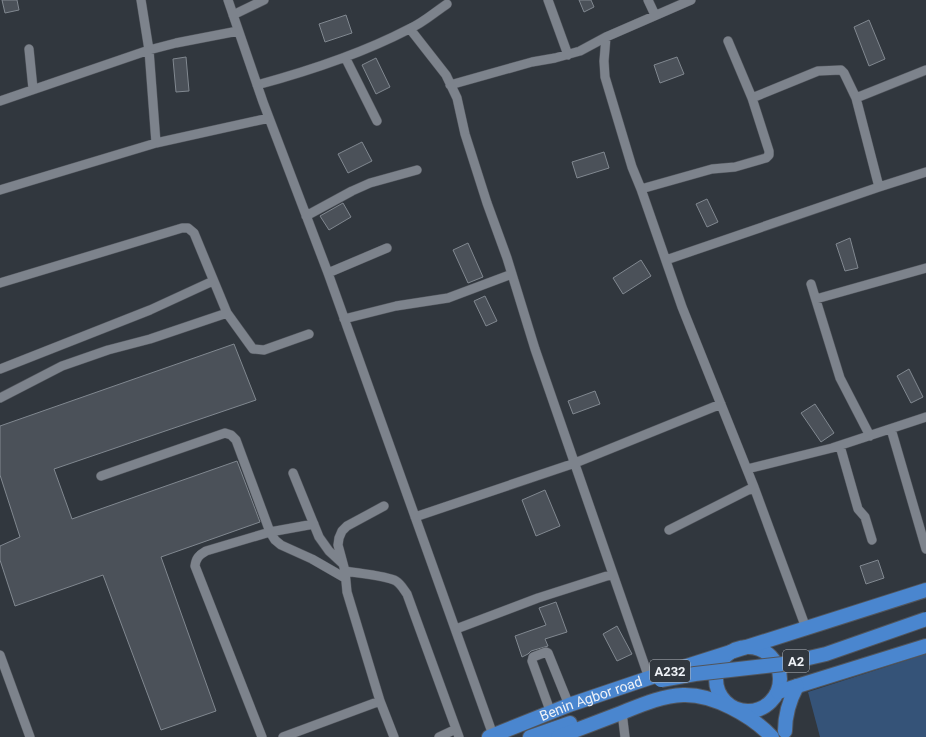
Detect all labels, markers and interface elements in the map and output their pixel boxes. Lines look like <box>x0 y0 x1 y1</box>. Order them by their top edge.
road number: A2 <box>783 650 809 672</box>
road number: A232 <box>650 660 690 682</box>
street label: Benin Agbor road <box>537 673 644 724</box>

